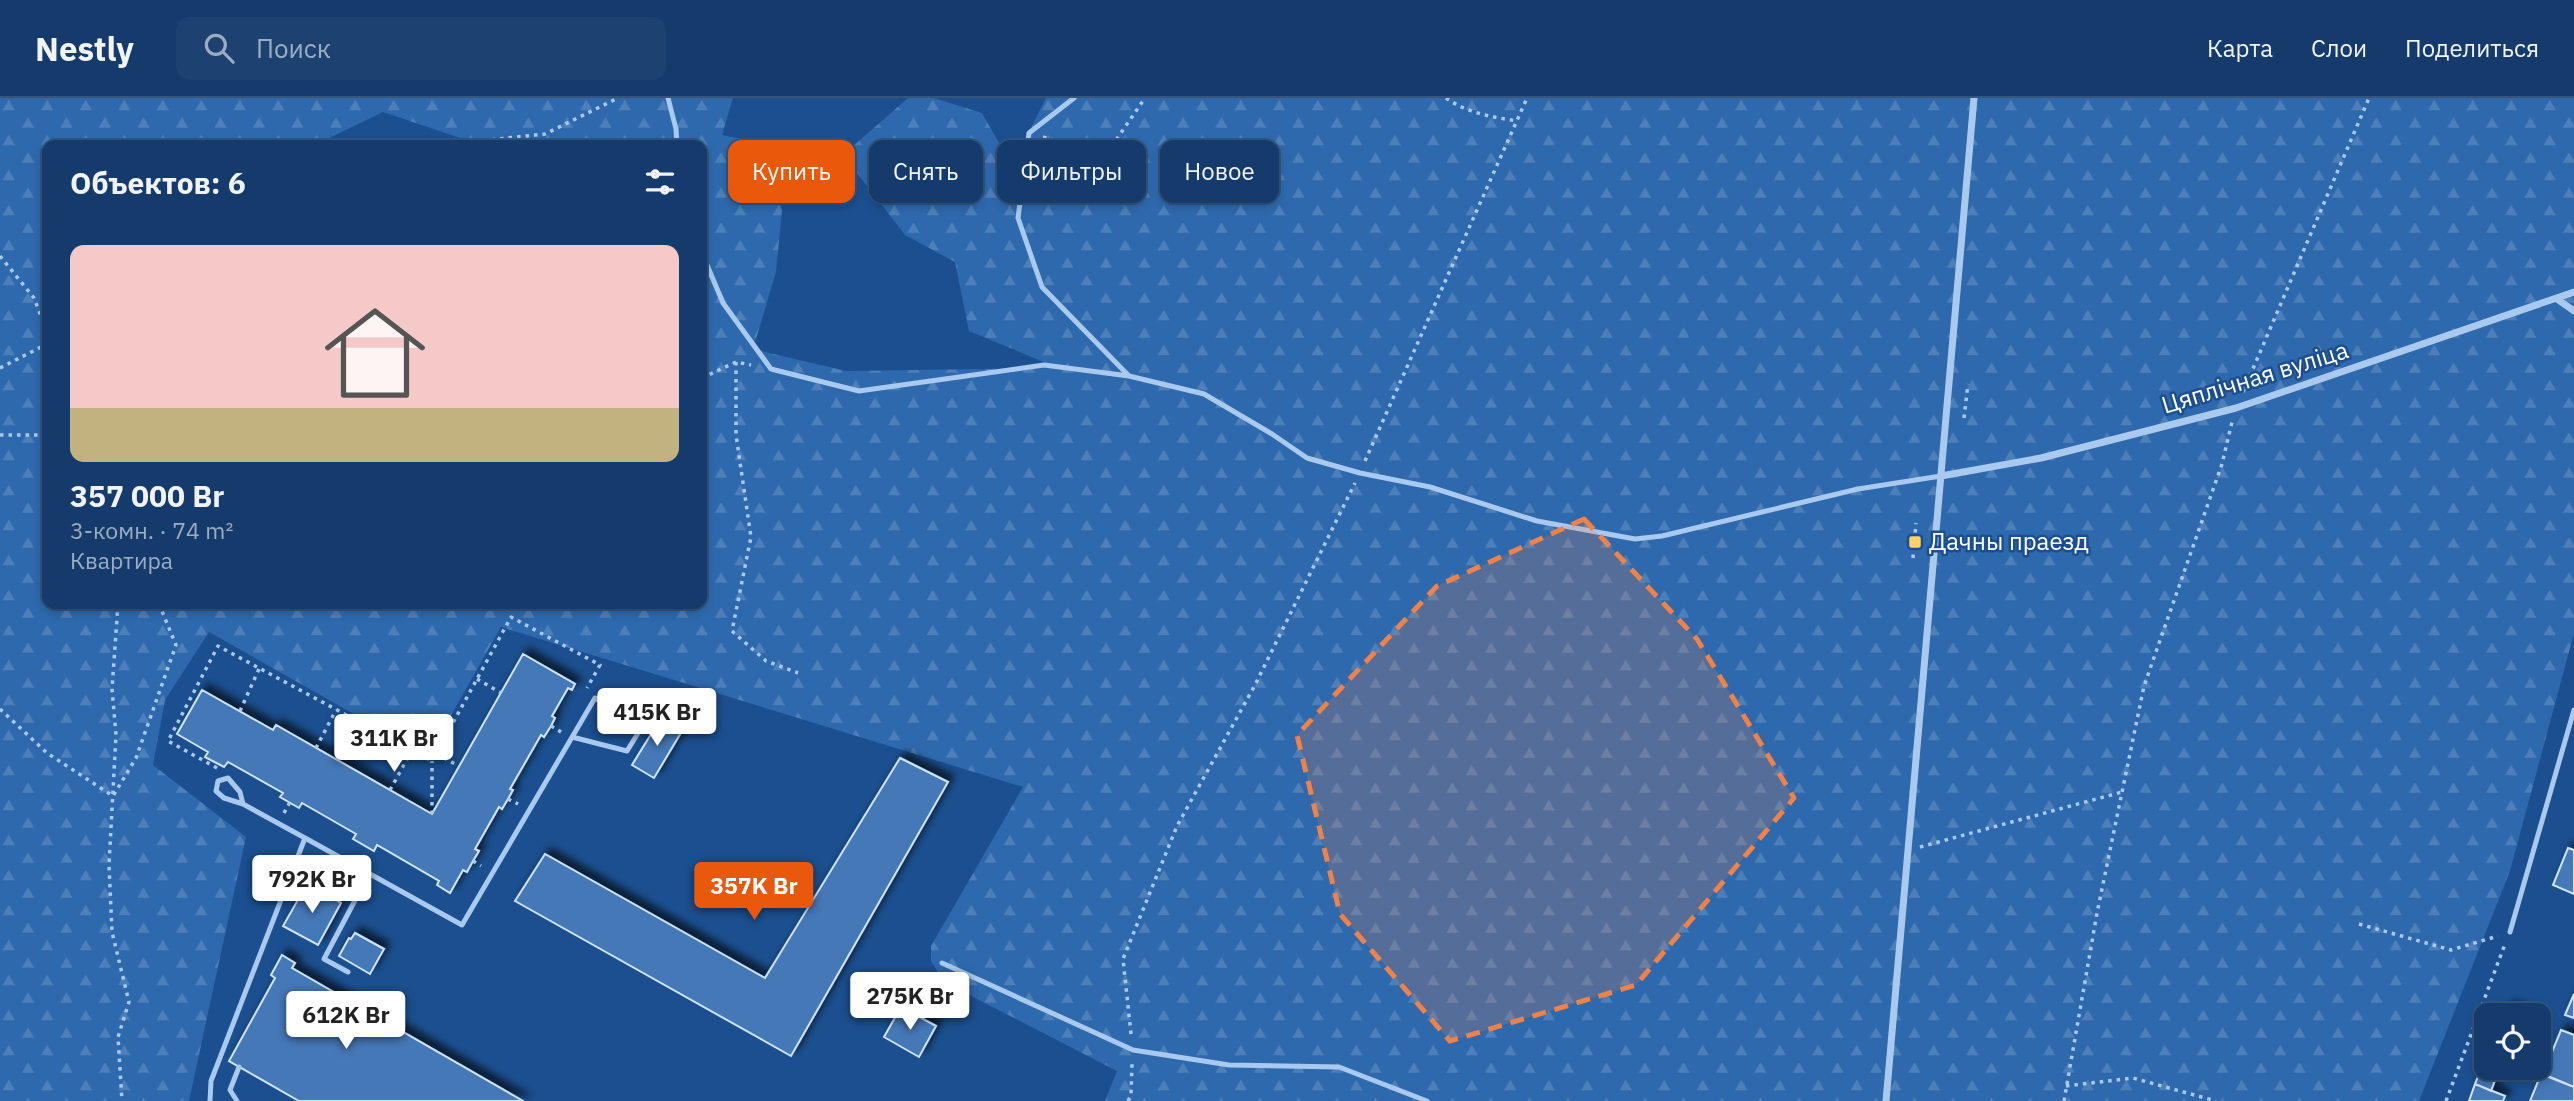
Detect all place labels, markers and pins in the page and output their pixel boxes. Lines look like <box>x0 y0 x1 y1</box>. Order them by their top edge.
place label: Дачны праезд <box>1929 525 2089 557</box>
marker: Дачны праезд <box>1907 534 1923 550</box>
pin: 415K Br <box>592 688 722 748</box>
pin: 311K Br <box>329 714 459 774</box>
pin: 792K Br <box>247 856 377 915</box>
pin: 357K Br <box>689 862 819 922</box>
pin: 275K Br <box>845 972 975 1032</box>
pin: 612K Br <box>281 992 411 1051</box>

